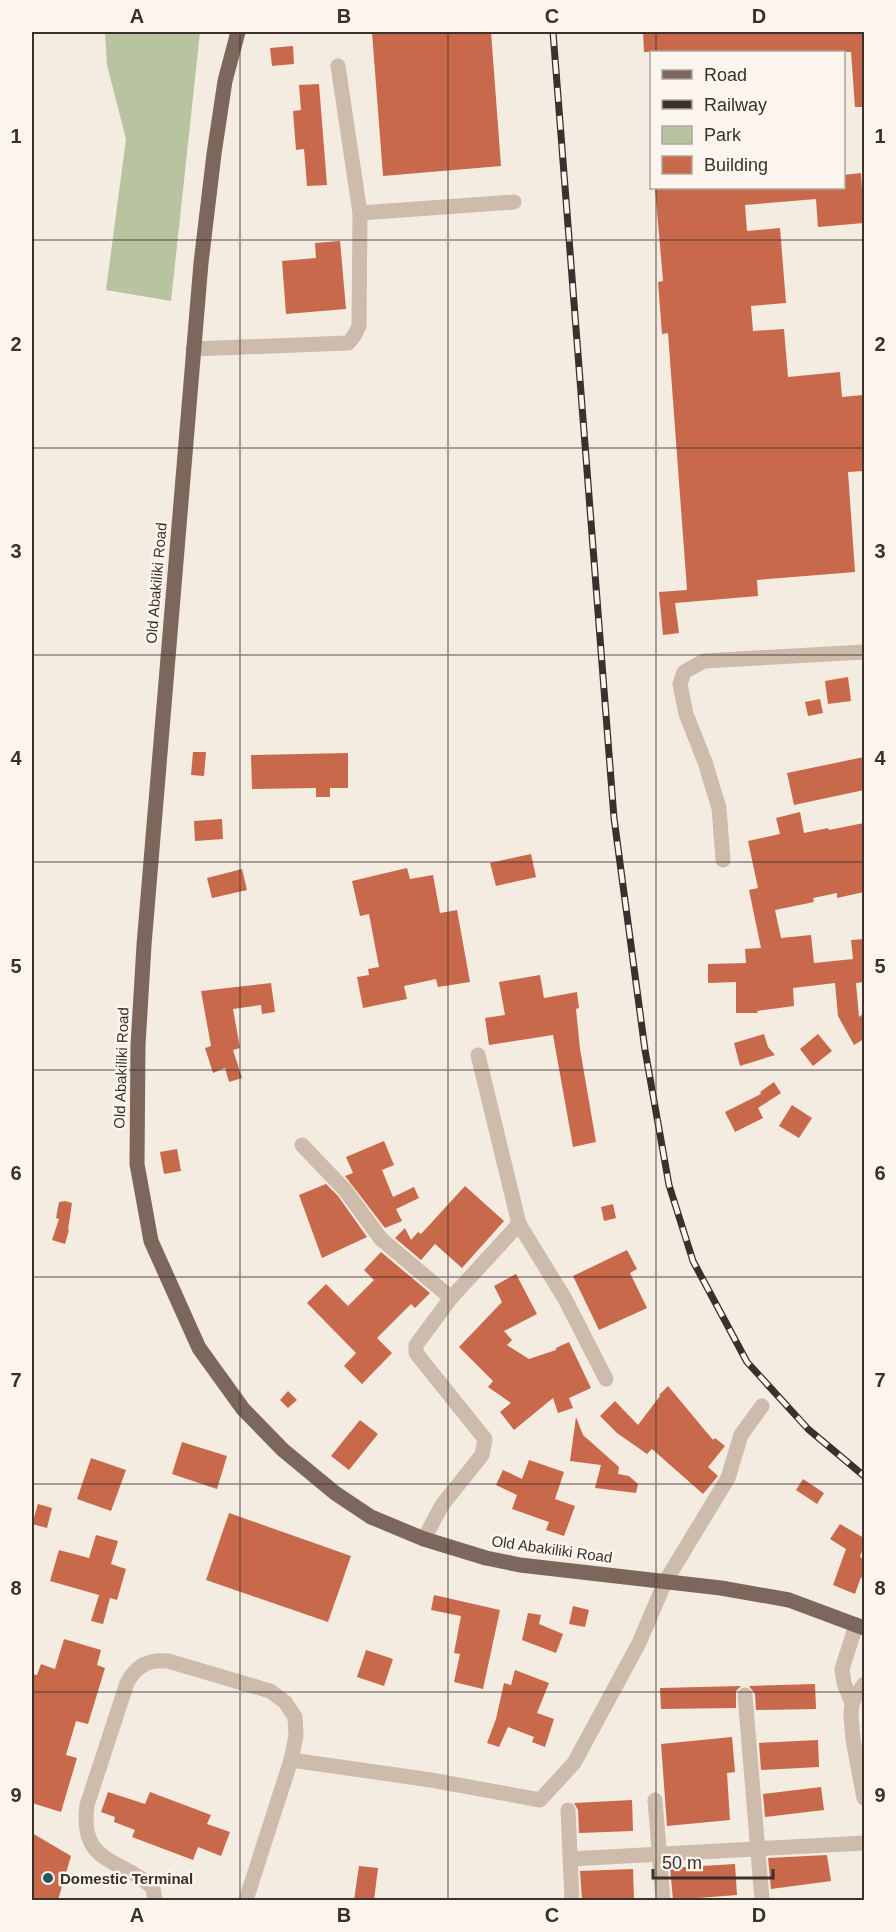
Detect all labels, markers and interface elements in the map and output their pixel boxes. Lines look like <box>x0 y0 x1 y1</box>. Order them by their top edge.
text: A <box>130 5 144 27</box>
text: B <box>337 5 351 27</box>
text: C <box>545 5 559 27</box>
text: D <box>752 5 766 27</box>
legend <box>650 51 845 189</box>
text: Road <box>704 65 747 85</box>
text: Railway <box>704 95 767 115</box>
text: 1 <box>10 125 22 147</box>
text: Park <box>704 125 742 145</box>
text: 1 <box>874 125 886 147</box>
text: Building <box>704 155 768 175</box>
text: 2 <box>10 333 22 355</box>
text: 2 <box>874 333 886 355</box>
street label: Old Abakiliki Road <box>142 522 170 644</box>
text: 3 <box>10 540 22 562</box>
text: 3 <box>874 540 886 562</box>
text: 4 <box>10 747 22 769</box>
text: 4 <box>874 747 886 769</box>
text: 5 <box>10 955 22 977</box>
text: 5 <box>874 955 886 977</box>
street label: Old Abakiliki Road <box>110 1007 132 1129</box>
text: 6 <box>10 1162 22 1184</box>
text: 6 <box>874 1162 886 1184</box>
text: 7 <box>10 1369 22 1391</box>
text: 7 <box>874 1369 886 1391</box>
street label: Old Abakiliki Road <box>491 1532 613 1566</box>
text: 8 <box>10 1577 22 1599</box>
text: 8 <box>874 1577 886 1599</box>
text: 9 <box>10 1784 22 1806</box>
text: 9 <box>874 1784 886 1806</box>
scale bar <box>653 1842 773 1880</box>
text: 50 m <box>662 1853 702 1873</box>
place label: Domestic Terminal <box>60 1870 193 1887</box>
marker: Domestic Terminal <box>41 1871 55 1885</box>
text: A <box>130 1904 144 1926</box>
text: B <box>337 1904 351 1926</box>
text: C <box>545 1904 559 1926</box>
text: D <box>752 1904 766 1926</box>

